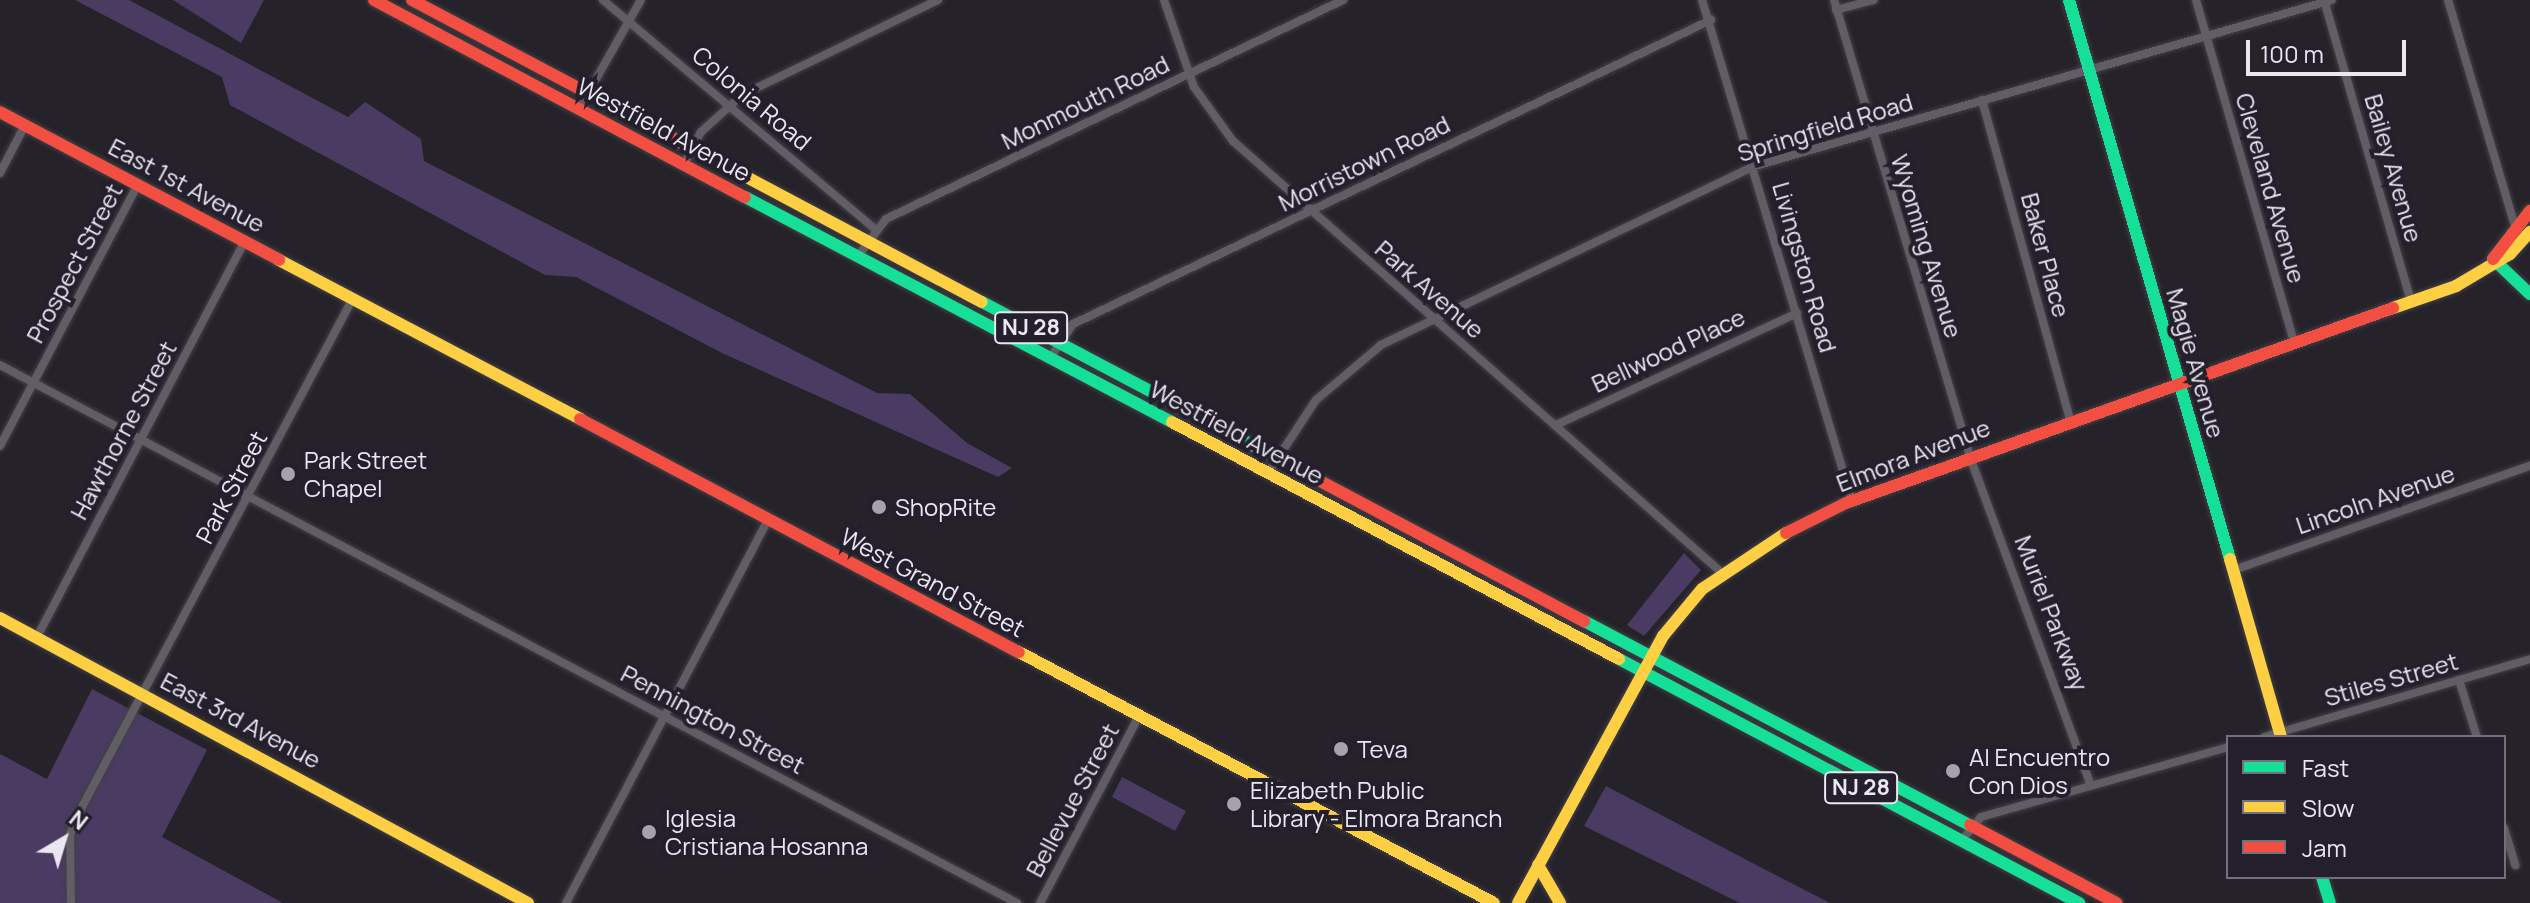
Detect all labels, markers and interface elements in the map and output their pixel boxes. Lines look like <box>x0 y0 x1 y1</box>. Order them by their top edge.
scale bar <box>2250 24 2410 74</box>
text: 100 m <box>2260 37 2324 70</box>
street label: Colonia Road <box>687 40 817 156</box>
street label: Monmouth Road <box>996 49 1174 155</box>
street label: Westfield Avenue <box>572 71 756 187</box>
street label: Springfield Road <box>1734 87 1916 167</box>
street label: Cleveland Avenue <box>2230 90 2312 286</box>
street label: Bailey Avenue <box>2359 91 2429 245</box>
street label: Morristown Road <box>1274 109 1454 217</box>
street label: East 1st Avenue <box>104 132 270 238</box>
street label: Wyoming Avenue <box>1885 151 1969 341</box>
street label: Livingston Road <box>1767 178 1843 356</box>
street label: Prospect Street <box>20 179 128 347</box>
street label: Baker Place <box>2016 190 2076 320</box>
street label: Park Avenue <box>1370 234 1490 344</box>
street label: Magie Avenue <box>2161 285 2231 441</box>
street label: Bellwood Place <box>1587 302 1749 398</box>
road number: NJ 28 <box>993 310 1069 346</box>
street label: Hawthorne Street <box>64 336 182 524</box>
street label: Westfield Avenue <box>1145 374 1329 490</box>
street label: Elmora Avenue <box>1832 412 1994 498</box>
street label: Park Street <box>189 426 273 548</box>
place label: Park Street Chapel <box>304 446 427 502</box>
street label: Lincoln Avenue <box>2292 458 2458 540</box>
marker: Park Street Chapel <box>279 465 297 483</box>
place label: ShopRite <box>895 493 996 521</box>
marker: ShopRite <box>870 498 888 516</box>
street label: West Grand Street <box>836 521 1030 643</box>
street label: Muriel Parkway <box>2009 531 2095 695</box>
street label: Stiles Street <box>2321 646 2461 712</box>
street label: Pennington Street <box>616 659 810 779</box>
street label: East 3rd Avenue <box>156 666 326 774</box>
street label: Bellevue Street <box>1020 719 1124 881</box>
place label: Teva <box>1357 735 1408 763</box>
legend <box>2226 735 2506 879</box>
marker: Teva <box>1332 740 1350 758</box>
place label: Al Encuentro Con Dios <box>1969 743 2110 799</box>
text: Fast <box>2302 751 2349 784</box>
marker: Al Encuentro Con Dios <box>1944 762 1962 780</box>
road number: NJ 28 <box>1823 770 1899 806</box>
place label: Elizabeth Public Library - Elmora Branch <box>1250 776 1502 832</box>
text: Slow <box>2302 791 2355 824</box>
marker: Elizabeth Public Library - Elmora Branch <box>1225 795 1243 813</box>
north arrow <box>24 799 104 879</box>
text: N <box>63 803 94 837</box>
place label: Iglesia Cristiana Hosanna <box>665 804 868 860</box>
marker: Iglesia Cristiana Hosanna <box>640 823 658 841</box>
text: Jam <box>2302 831 2347 864</box>

